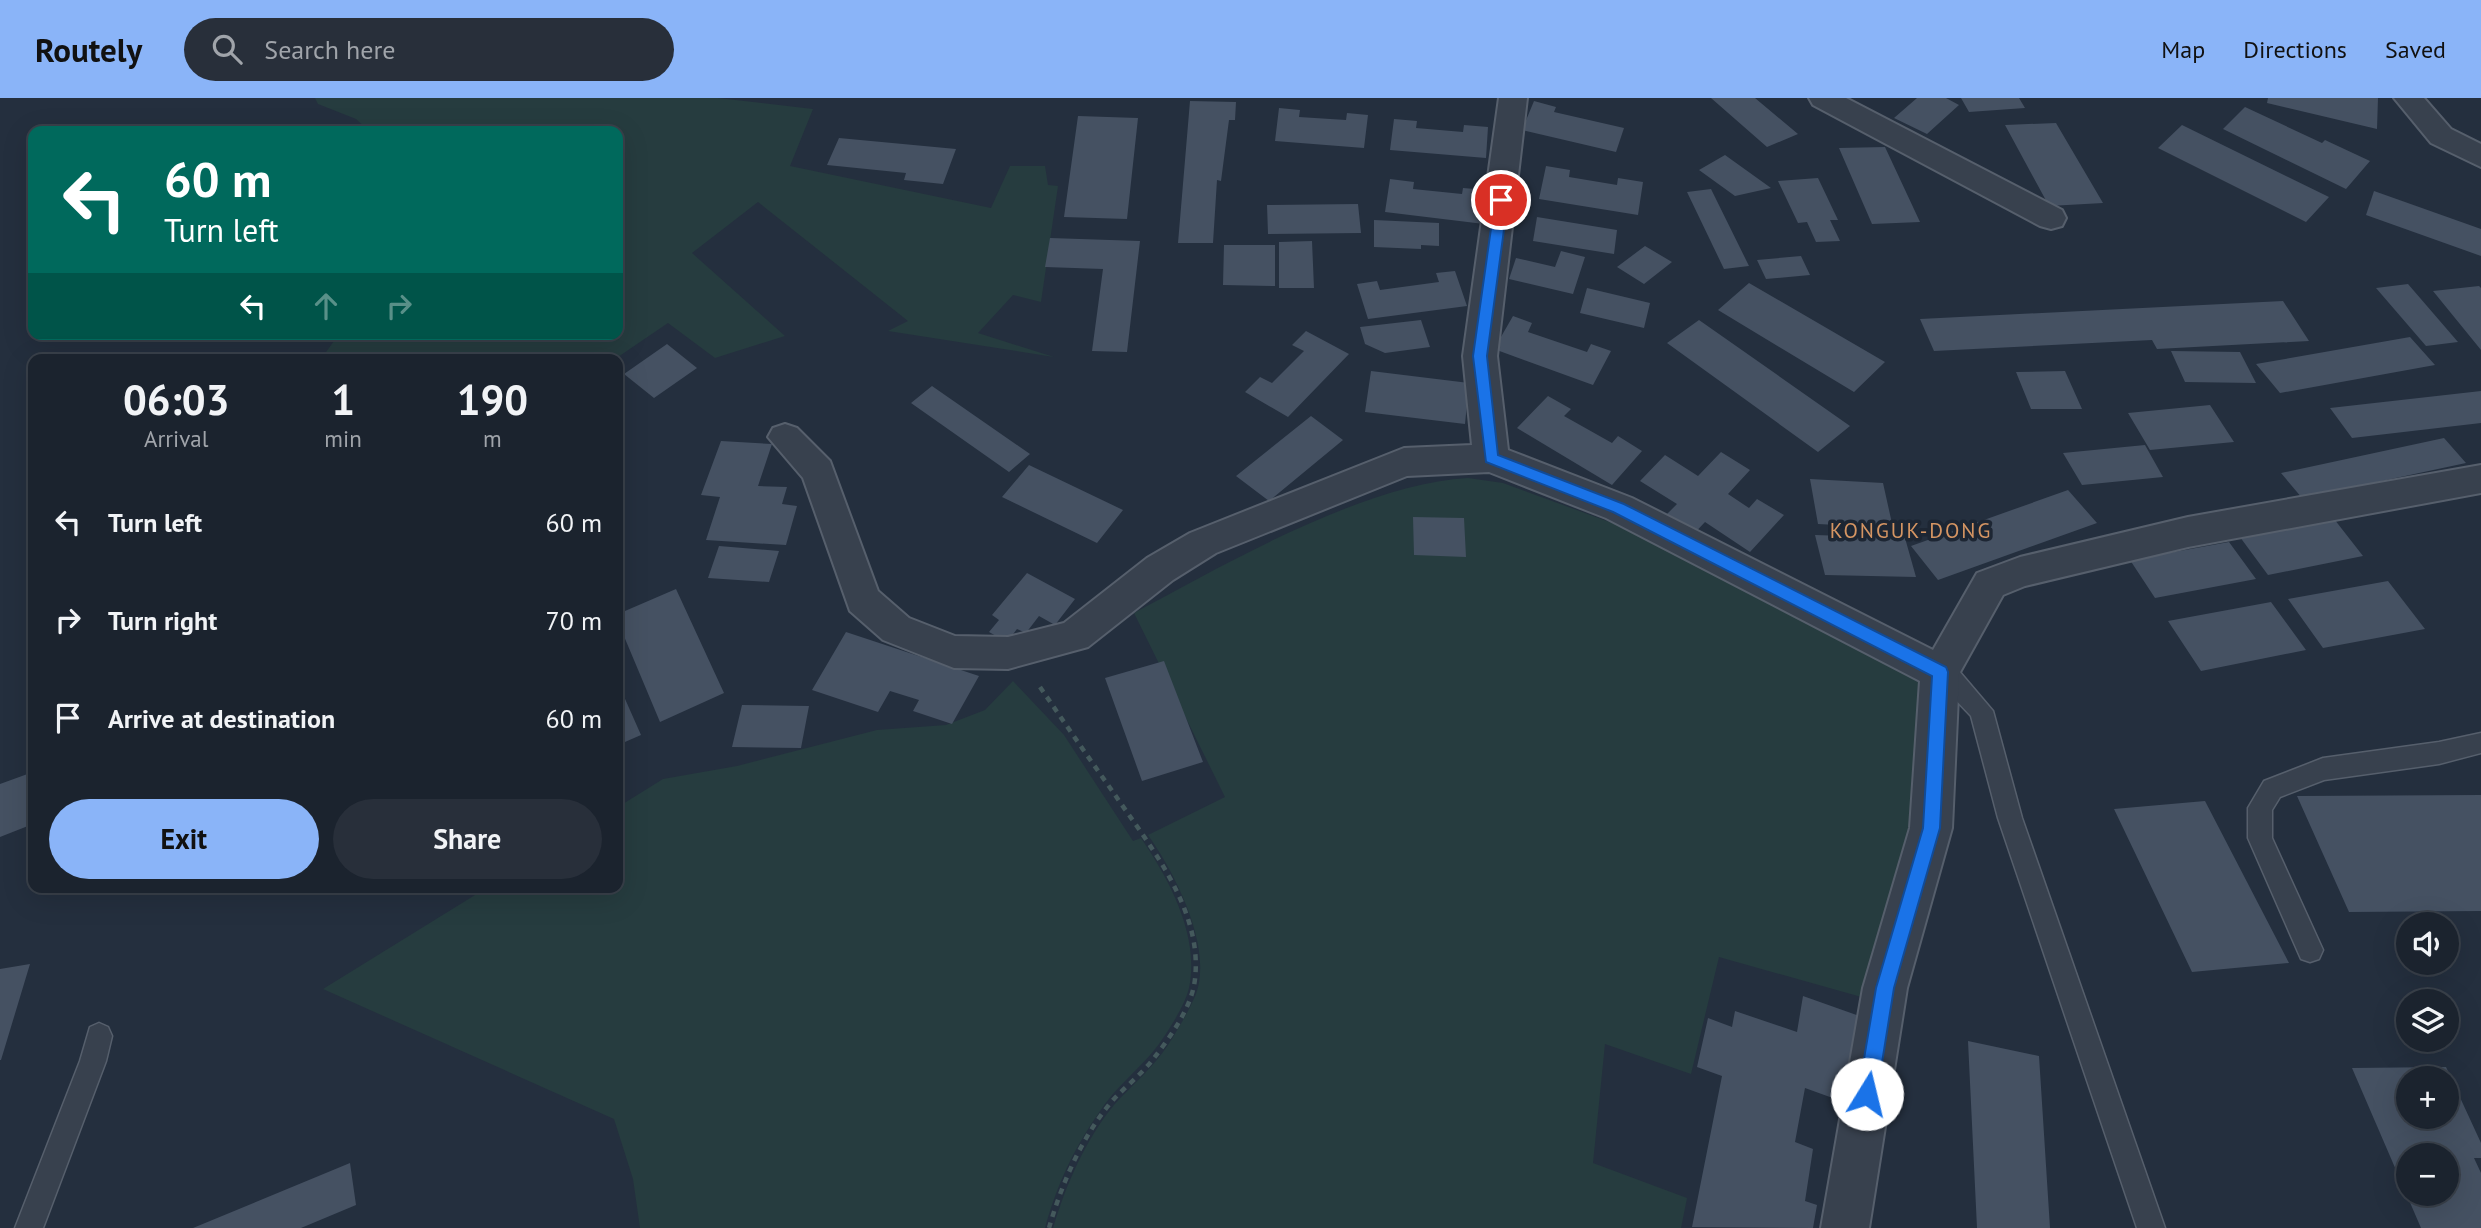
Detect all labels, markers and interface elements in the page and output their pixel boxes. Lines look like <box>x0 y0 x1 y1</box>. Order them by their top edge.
search box <box>184 18 674 81</box>
text: Routely <box>35 28 142 71</box>
icon: search <box>208 30 246 68</box>
text: Search here <box>264 33 395 66</box>
text: Map <box>2161 34 2205 65</box>
text: Directions <box>2243 34 2347 65</box>
text: Saved <box>2385 34 2446 65</box>
text: 60 m <box>164 147 271 211</box>
icon: left <box>49 154 140 245</box>
pin <box>1471 170 1531 230</box>
icon: arrive <box>1482 181 1520 219</box>
text: Turn left <box>164 209 279 251</box>
icon: left <box>234 287 272 325</box>
icon: ahead <box>307 287 345 325</box>
icon: right <box>380 287 418 325</box>
text: 06:03 <box>123 372 229 427</box>
text: 1 <box>331 372 355 427</box>
text: 190 <box>457 372 528 427</box>
text: Arrival <box>144 424 208 453</box>
text: min <box>324 424 362 453</box>
text: m <box>483 424 502 453</box>
icon: left <box>49 503 87 541</box>
text: Turn left <box>108 506 202 539</box>
text: 60 m <box>546 506 602 539</box>
district label: KONGUK-DONG <box>1830 517 1992 544</box>
icon: right <box>49 601 87 639</box>
text: Turn right <box>108 604 217 637</box>
text: 70 m <box>546 604 602 637</box>
icon: arrive <box>49 699 87 737</box>
text: Arrive at destination <box>108 702 335 735</box>
text: 60 m <box>546 702 602 735</box>
button: Exit <box>49 799 319 879</box>
button: Share <box>333 799 602 879</box>
map controls <box>2396 912 2459 1206</box>
button: sound <box>2396 912 2459 975</box>
button: layers <box>2396 989 2459 1052</box>
position arrow <box>1830 1057 1904 1131</box>
button: + <box>2396 1066 2459 1129</box>
button: − <box>2396 1143 2459 1206</box>

